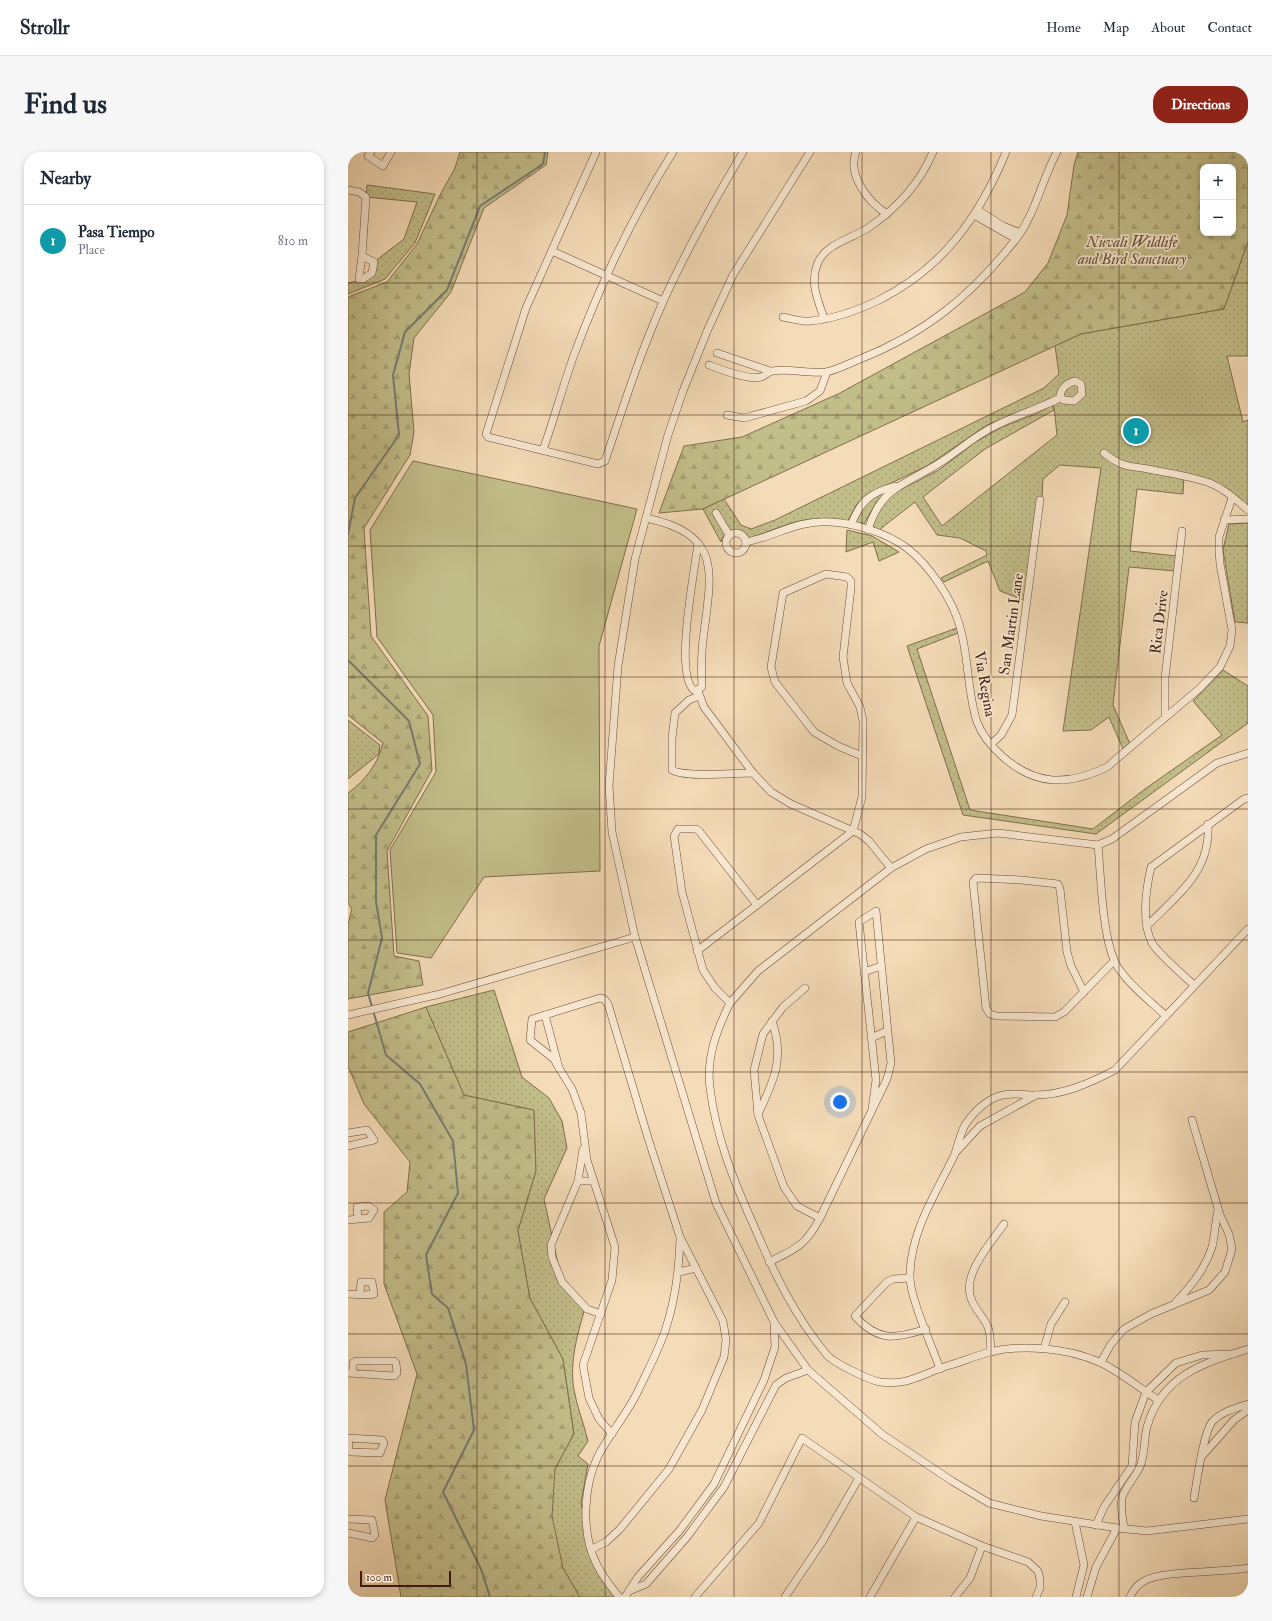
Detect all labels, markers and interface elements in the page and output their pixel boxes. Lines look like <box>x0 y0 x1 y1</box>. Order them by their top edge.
text: Strollr <box>20 16 70 40</box>
text: Home <box>1046 19 1081 36</box>
text: Map <box>1103 19 1129 36</box>
text: About <box>1151 19 1185 36</box>
text: Contact <box>1207 19 1252 36</box>
button: Directions <box>1153 86 1248 123</box>
text: Find us <box>24 87 107 122</box>
map controls <box>1200 164 1236 236</box>
button: + <box>1200 164 1236 200</box>
text: Nearby <box>40 168 91 189</box>
button: − <box>1200 200 1236 236</box>
text: Pasa Tiempo <box>78 223 155 242</box>
text: 1 <box>51 233 55 249</box>
text: 810 m <box>278 233 308 249</box>
park label: Nuvali Wildlife and Bird Sanctuary <box>1077 233 1187 269</box>
text: Place <box>78 242 105 258</box>
pin: 1 <box>1123 416 1149 446</box>
street label: San Martin Lane <box>995 572 1028 676</box>
street label: Rica Drive <box>1146 589 1173 655</box>
street label: Via Regina <box>969 650 1000 719</box>
your location <box>830 1092 850 1112</box>
scale bar <box>360 1569 451 1588</box>
text: 100 m <box>366 1571 392 1584</box>

